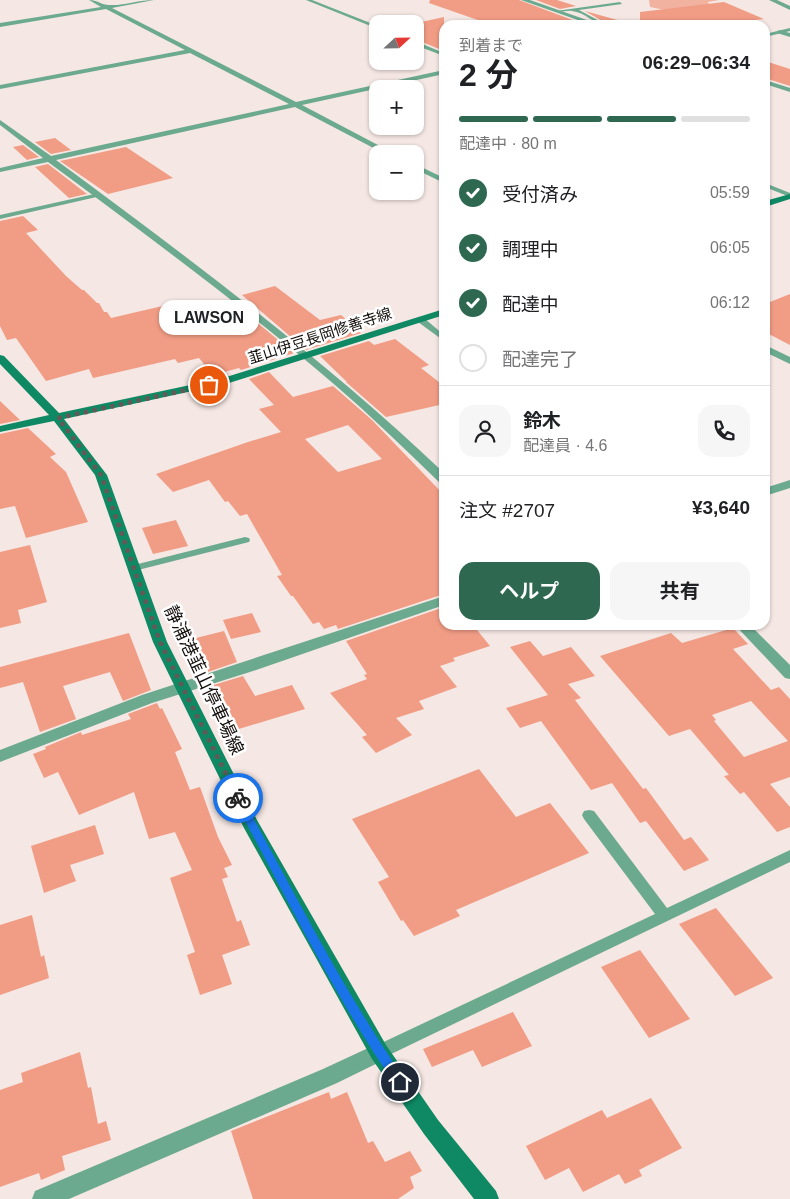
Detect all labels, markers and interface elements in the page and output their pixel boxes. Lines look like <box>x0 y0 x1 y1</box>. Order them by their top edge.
north arrow <box>369 15 424 70</box>
map controls <box>369 15 424 200</box>
text: 到着まで <box>459 37 523 54</box>
text: 06:29–06:34 <box>642 52 750 73</box>
text: 2 分 <box>459 57 518 93</box>
button: + <box>369 80 424 135</box>
text: 配達中 · 80 m <box>459 135 557 152</box>
button: − <box>369 145 424 200</box>
icon: check <box>459 179 487 207</box>
text: 受付済み <box>502 184 578 205</box>
text: 05:59 <box>710 184 750 201</box>
icon: check <box>459 234 487 262</box>
text: 調理中 <box>502 239 559 260</box>
text: 06:05 <box>710 239 750 256</box>
icon: check <box>459 289 487 317</box>
text: 配達中 <box>502 294 559 315</box>
text: 06:12 <box>710 294 750 311</box>
callout: LAWSON <box>159 300 259 335</box>
street label: 韮山伊豆長岡修善寺線 <box>246 304 394 367</box>
text: LAWSON <box>174 309 244 326</box>
text: 配達完了 <box>502 349 578 370</box>
pin <box>188 364 230 406</box>
icon: bag <box>195 371 223 399</box>
button: person <box>459 405 511 457</box>
button: phone <box>698 405 750 457</box>
text: 鈴木 <box>523 410 561 431</box>
text: 配達員 · 4.6 <box>523 437 607 454</box>
text: ¥3,640 <box>692 497 750 518</box>
text: 注文 #2707 <box>459 500 555 521</box>
button: ヘルプ <box>459 562 600 620</box>
button: 共有 <box>610 562 750 620</box>
street label: 静浦港韮山停車場線 <box>161 602 247 758</box>
courier <box>213 773 263 823</box>
icon: bike <box>224 784 252 812</box>
pin <box>379 1061 421 1103</box>
icon: home <box>386 1068 414 1096</box>

